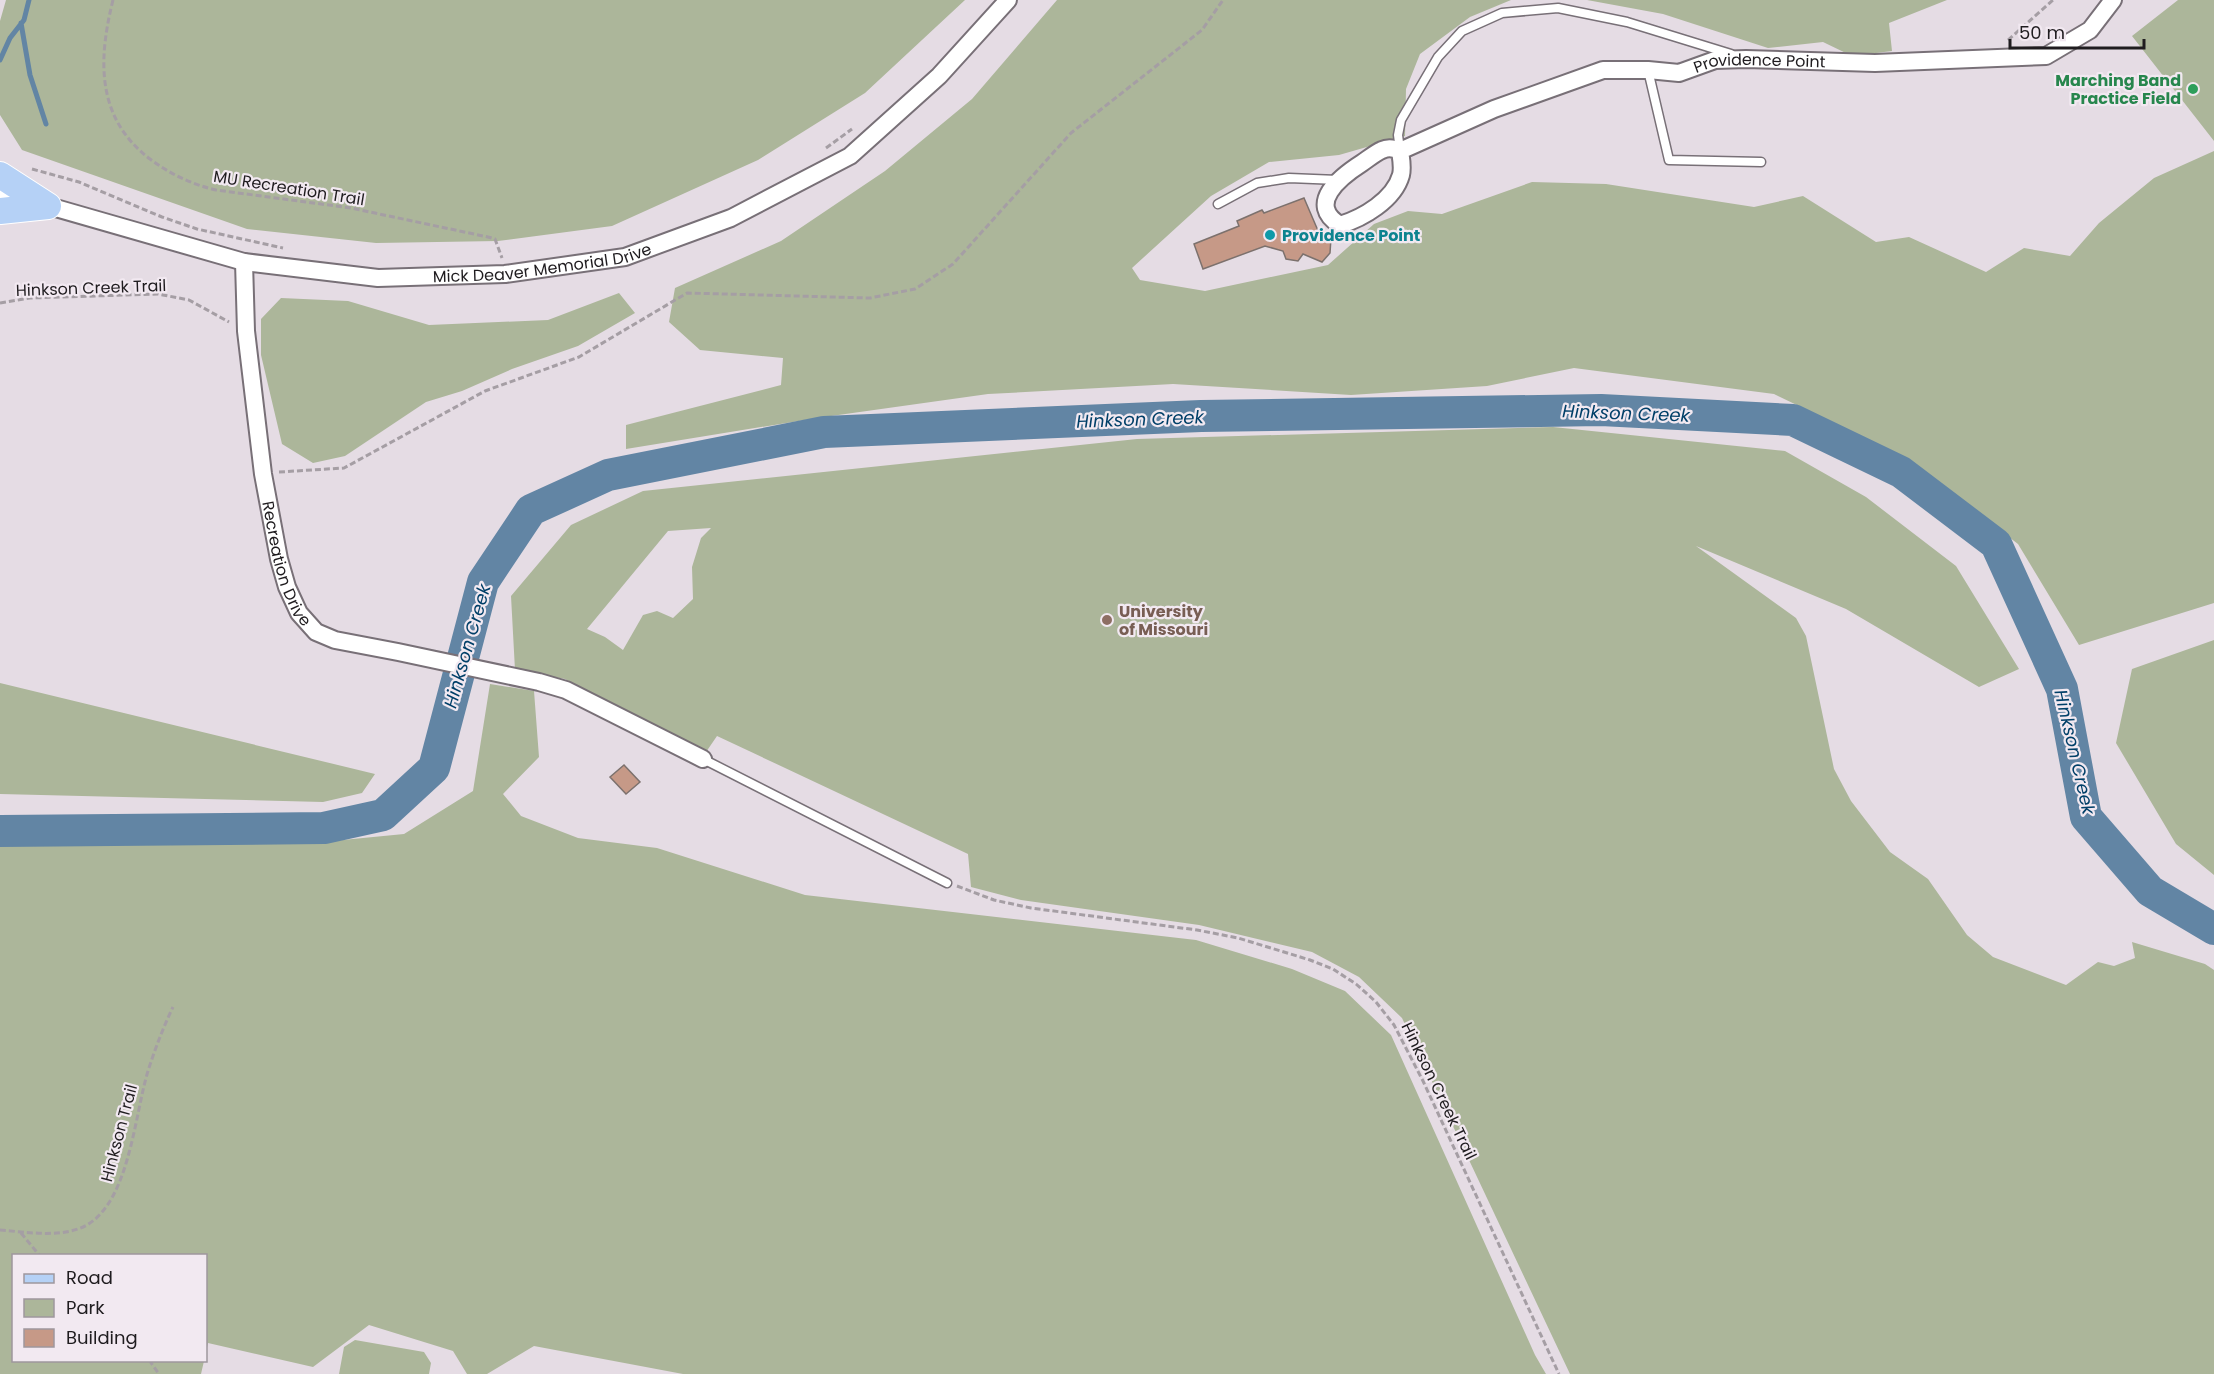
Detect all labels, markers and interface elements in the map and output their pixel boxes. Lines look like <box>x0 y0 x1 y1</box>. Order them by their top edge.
scale bar <box>2010 12 2144 50</box>
text: 50 m <box>2019 20 2065 45</box>
street label: Providence Point <box>1690 47 1826 78</box>
place label: Marching Band Practice Field <box>2055 69 2181 110</box>
marker: Marching Band Practice Field <box>2186 82 2200 96</box>
street label: MU Recreation Trail <box>212 165 366 211</box>
place label: Providence Point <box>1282 224 1420 247</box>
marker: Providence Point <box>1263 228 1277 242</box>
street label: Mick Deaver Memorial Drive <box>432 237 655 288</box>
street label: Hinkson Creek Trail <box>15 274 167 302</box>
water label: Hinkson Creek <box>1562 398 1691 428</box>
water label: Hinkson Creek <box>1076 404 1205 434</box>
street label: Recreation Drive <box>257 499 317 631</box>
water label: Hinkson Creek <box>437 580 497 711</box>
place label: University of Missouri <box>1119 600 1208 641</box>
marker: University of Missouri <box>1100 613 1114 627</box>
water label: Hinkson Creek <box>2048 687 2102 818</box>
street label: Hinkson Creek Trail <box>1396 1018 1482 1164</box>
street label: Hinkson Trail <box>95 1082 143 1184</box>
legend <box>12 1254 207 1362</box>
text: Road <box>66 1265 113 1290</box>
text: Park <box>66 1295 105 1320</box>
text: Building <box>66 1325 138 1350</box>

